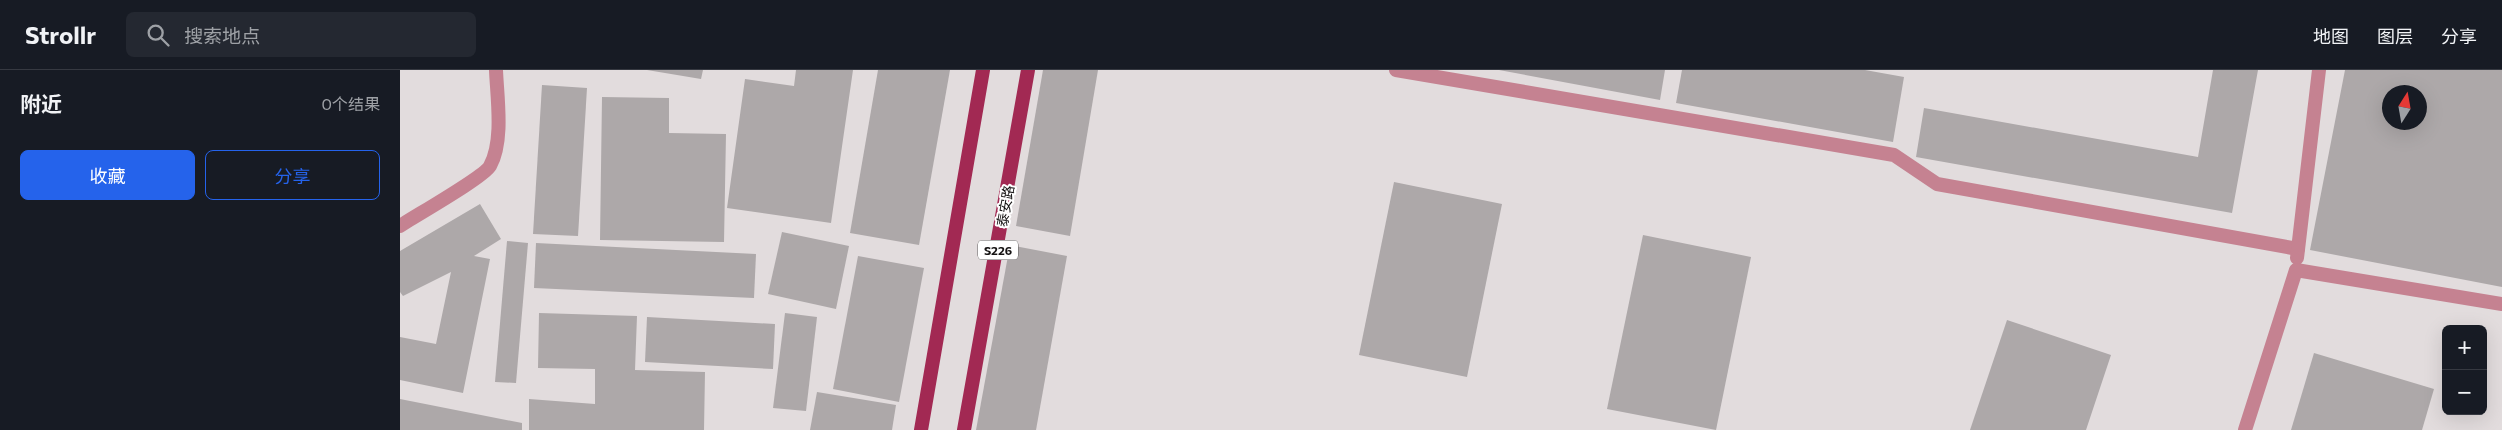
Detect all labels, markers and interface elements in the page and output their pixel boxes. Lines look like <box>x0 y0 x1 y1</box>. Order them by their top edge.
search box <box>126 12 476 57</box>
text: Strollr <box>25 20 96 49</box>
icon: search <box>144 21 172 49</box>
text: 搜索地点 <box>184 24 260 47</box>
text: 地图 <box>2313 25 2349 47</box>
text: 图层 <box>2377 25 2413 47</box>
text: 分享 <box>2441 25 2477 47</box>
north arrow <box>2382 85 2427 130</box>
text: 附近 <box>20 91 62 116</box>
text: 0个结果 <box>322 94 380 113</box>
button: 收藏 <box>20 150 195 200</box>
button: 分享 <box>205 150 380 200</box>
street label: 泰安路 <box>993 184 1017 228</box>
road number: S226 <box>978 240 1018 260</box>
map controls <box>2442 325 2487 415</box>
button: + <box>2442 325 2487 370</box>
button: − <box>2442 370 2487 415</box>

